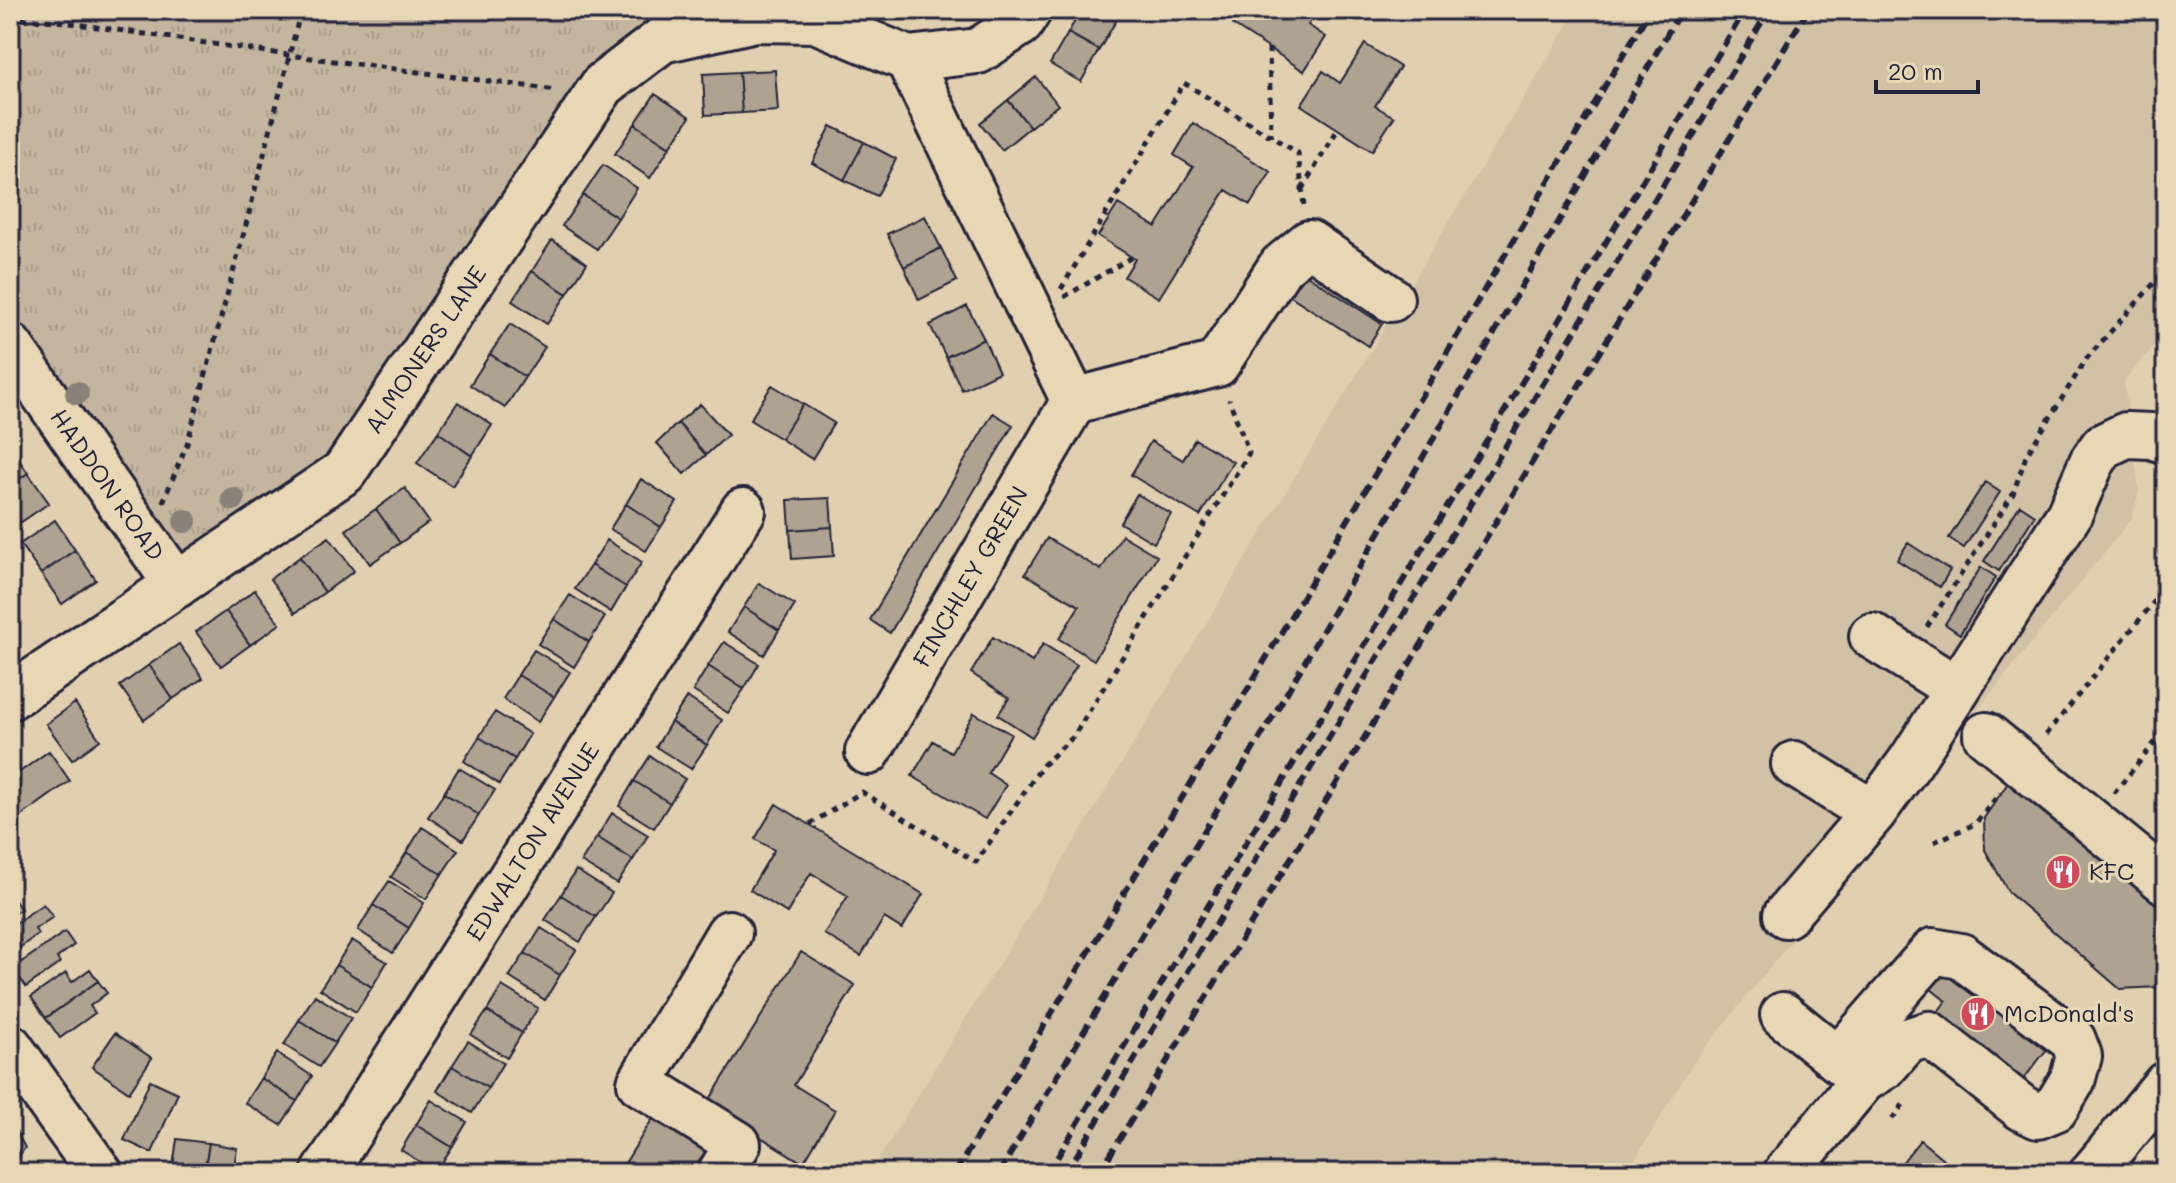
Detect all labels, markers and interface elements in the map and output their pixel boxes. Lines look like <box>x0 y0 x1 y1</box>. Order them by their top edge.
scale bar <box>1876 44 1978 94</box>
text: 20 m <box>1888 55 1943 86</box>
street label: ALMONERS LANE <box>357 259 492 439</box>
street label: HADDON ROAD <box>44 402 172 566</box>
street label: FINCHLEY GREEN <box>905 480 1034 672</box>
street label: EDWALTON AVENUE <box>458 736 605 946</box>
restaurant icon: KFC <box>2044 853 2082 891</box>
place label: KFC <box>2089 855 2134 886</box>
restaurant icon: McDonald's <box>1959 995 1997 1033</box>
place label: McDonald's <box>2004 997 2134 1028</box>

